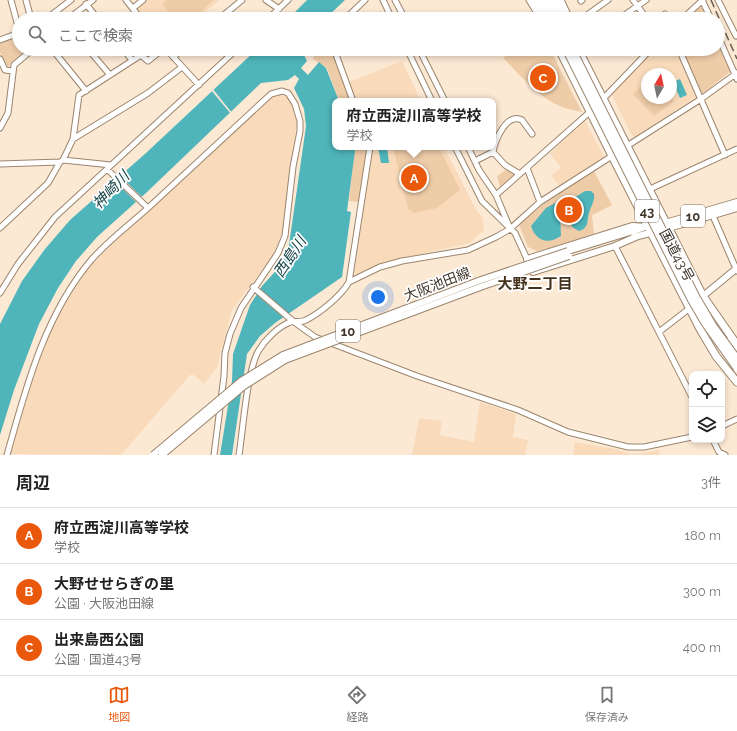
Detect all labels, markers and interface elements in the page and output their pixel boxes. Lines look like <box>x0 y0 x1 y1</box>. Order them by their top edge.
search box <box>12 12 725 56</box>
icon: search <box>26 23 48 45</box>
text: ここで検索 <box>58 27 133 45</box>
pin: C <box>530 63 556 93</box>
north arrow <box>641 68 677 104</box>
popup <box>332 98 496 150</box>
text: 府立西淀川高等学校 <box>346 107 482 125</box>
text: 学校 <box>346 128 373 143</box>
pin: A <box>401 163 427 193</box>
water label: 神崎川 <box>89 166 134 212</box>
pin: B <box>556 195 582 225</box>
road number: 43 <box>635 200 659 222</box>
road number: 10 <box>681 205 705 227</box>
street label: 国道43号 <box>657 226 697 284</box>
water label: 西島川 <box>270 232 311 281</box>
street label: 大阪池田線 <box>401 264 473 304</box>
district label: 大野二丁目 <box>497 275 573 293</box>
your location <box>368 287 388 307</box>
road number: 10 <box>336 320 360 342</box>
map controls <box>689 371 725 443</box>
button: locate <box>689 371 725 407</box>
button: layers <box>689 407 725 443</box>
text: 周辺 <box>16 473 50 493</box>
text: 3件 <box>701 475 721 490</box>
text: 府立西淀川高等学校 <box>54 519 189 537</box>
text: A <box>25 528 33 543</box>
text: 180 m <box>685 528 721 543</box>
text: 学校 <box>54 540 80 555</box>
text: 大野せせらぎの里 <box>54 575 174 593</box>
text: B <box>25 584 33 599</box>
text: 300 m <box>683 584 721 599</box>
text: 公園 · 大阪池田線 <box>54 596 154 611</box>
text: 出来島西公園 <box>54 631 144 649</box>
text: C <box>25 640 33 655</box>
text: 400 m <box>683 640 721 655</box>
text: 公園 · 国道43号 <box>54 652 142 667</box>
tab: 地図 <box>108 684 130 724</box>
tab: 経路 <box>346 684 368 724</box>
tab: 保存済み <box>585 684 629 724</box>

